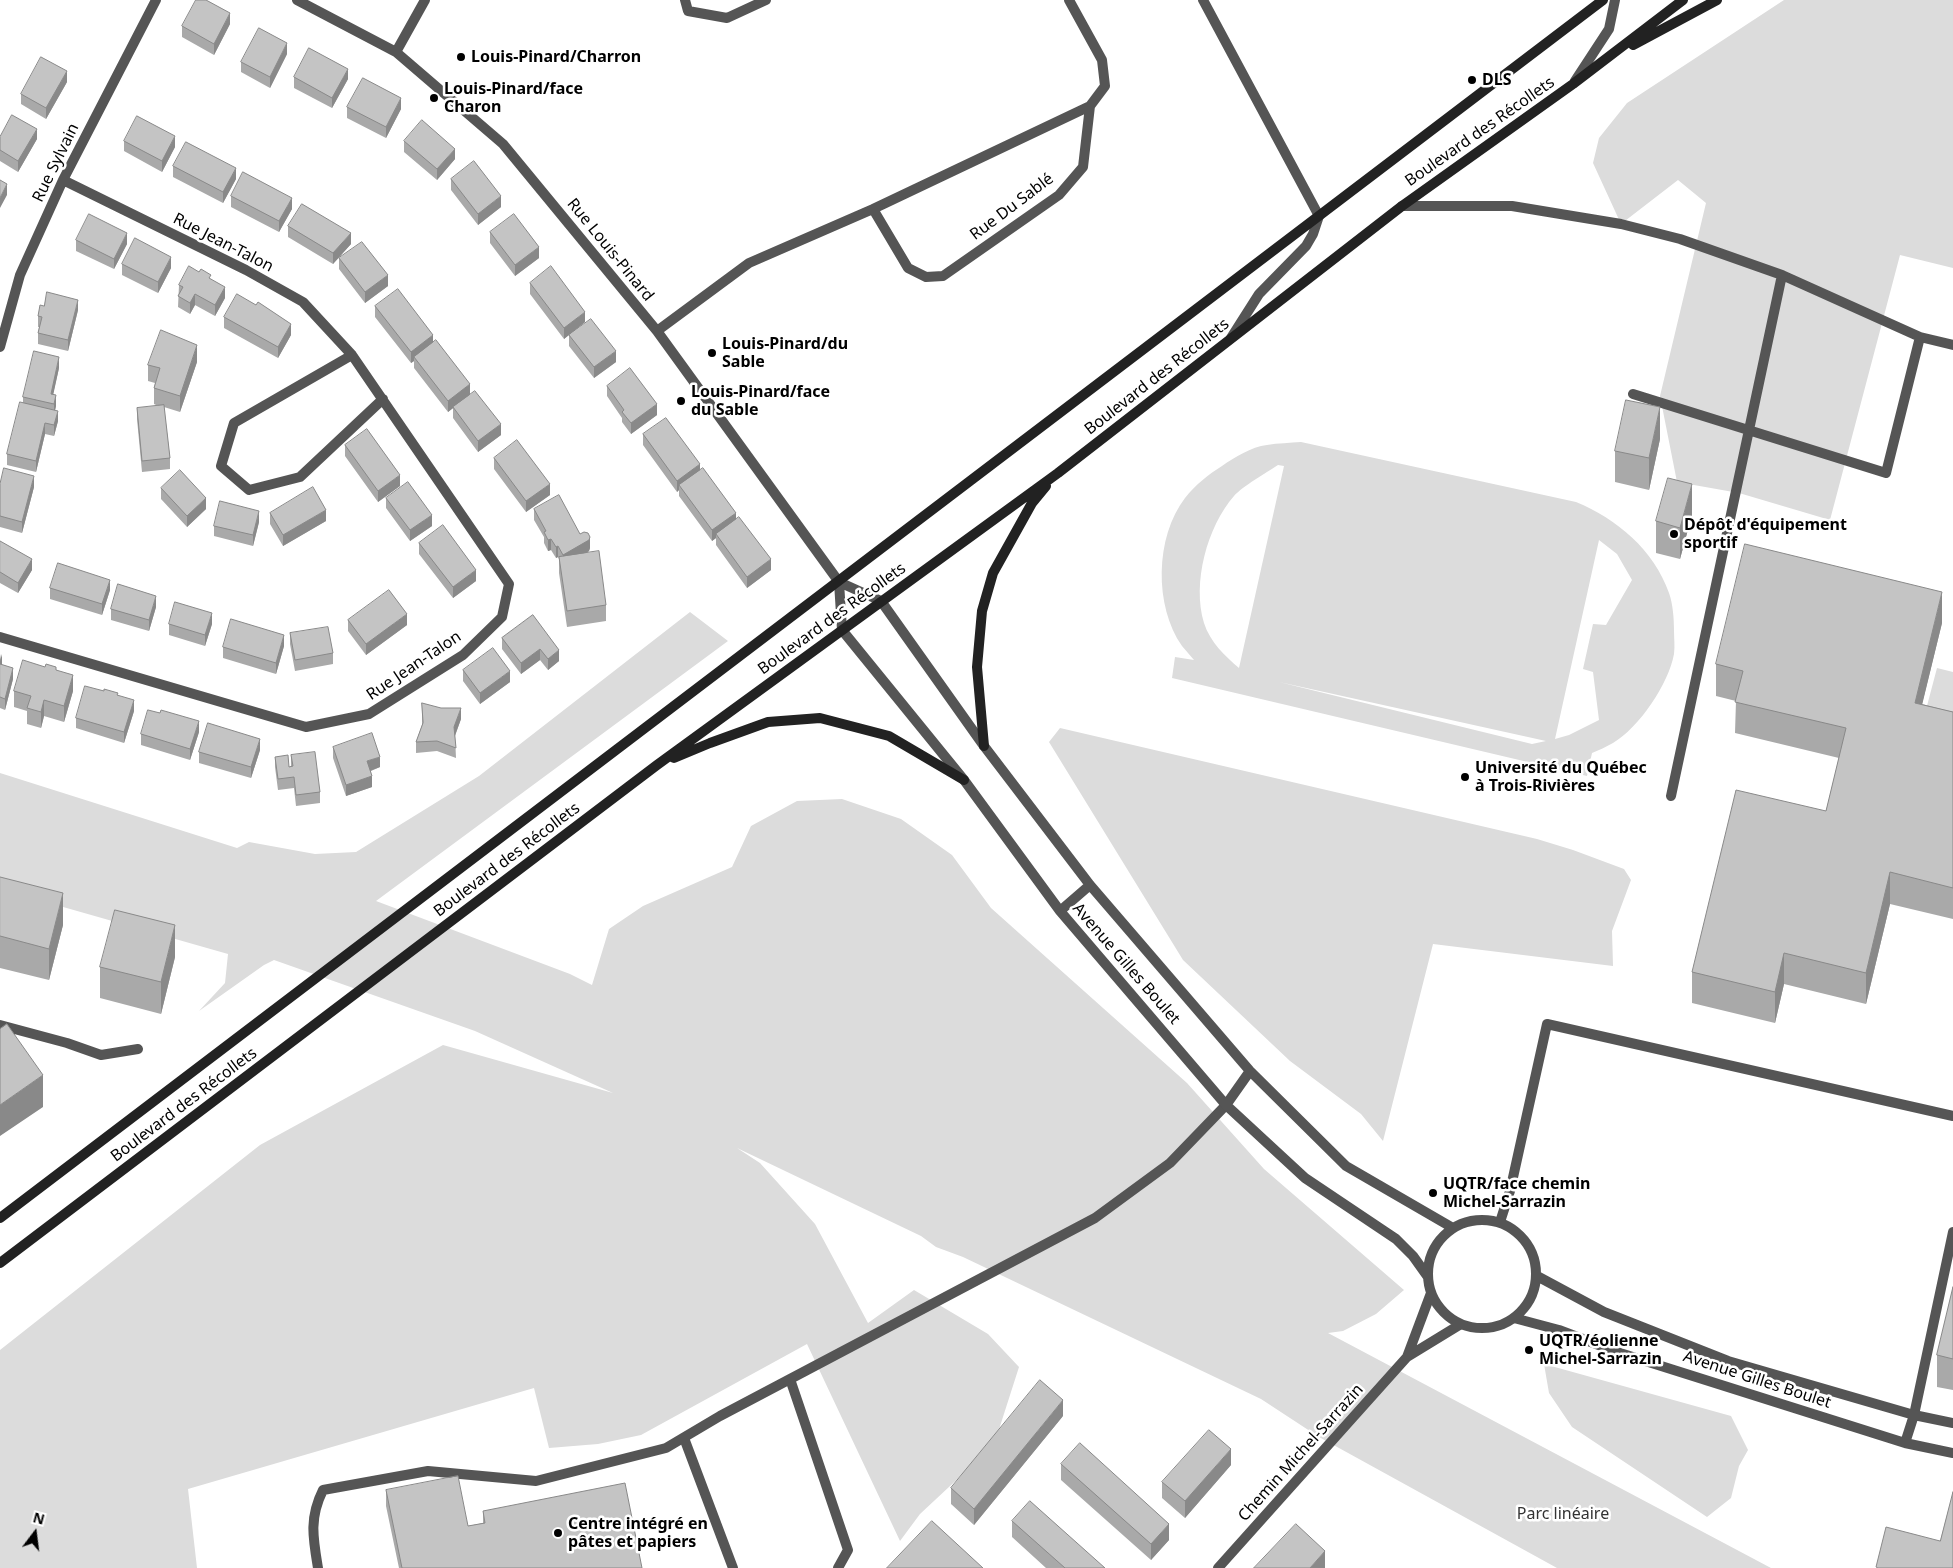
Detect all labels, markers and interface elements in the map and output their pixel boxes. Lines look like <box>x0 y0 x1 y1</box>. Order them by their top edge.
place label: Louis-Pinard/Charron <box>471 47 641 67</box>
marker: Louis-Pinard/Charron <box>455 51 467 63</box>
place label: DLS <box>1482 70 1511 90</box>
street label: Boulevard des Récollets <box>1402 73 1558 191</box>
marker: DLS <box>1466 74 1478 86</box>
place label: Louis-Pinard/face Charon <box>444 79 583 117</box>
marker: Louis-Pinard/face Charon <box>428 92 440 104</box>
street label: Rue Sylvain <box>29 120 83 206</box>
street label: Rue Du Sablé <box>966 169 1058 245</box>
street label: Rue Louis-Pinard <box>563 195 657 305</box>
street label: Rue Jean-Talon <box>170 209 276 277</box>
street label: Boulevard des Récollets <box>1081 315 1233 439</box>
place label: Louis-Pinard/du Sable <box>722 334 848 372</box>
marker: Louis-Pinard/du Sable <box>706 347 718 359</box>
place label: Louis-Pinard/face du Sable <box>691 382 830 420</box>
marker: Louis-Pinard/face du Sable <box>675 395 687 407</box>
place label: Dépôt d'équipement sportif <box>1684 515 1847 553</box>
marker: Dépôt d'équipement sportif <box>1668 528 1680 540</box>
street label: Boulevard des Récollets <box>754 559 910 679</box>
street label: Rue Jean-Talon <box>363 627 465 705</box>
place label: Université du Québec à Trois-Rivières <box>1475 758 1647 796</box>
marker: Université du Québec à Trois-Rivières <box>1459 771 1471 783</box>
street label: Boulevard des Récollets <box>430 799 584 921</box>
street label: Avenue Gilles Boulet <box>1068 900 1184 1028</box>
street label: Boulevard des Récollets <box>107 1044 261 1166</box>
place label: UQTR/face chemin Michel-Sarrazin <box>1443 1174 1590 1212</box>
marker: UQTR/face chemin Michel-Sarrazin <box>1427 1187 1439 1199</box>
place label: UQTR/éolienne Michel-Sarrazin <box>1539 1331 1662 1369</box>
marker: UQTR/éolienne Michel-Sarrazin <box>1523 1344 1535 1356</box>
street label: Avenue Gilles Boulet <box>1681 1347 1833 1413</box>
street label: Chemin Michel-Sarrazin <box>1234 1380 1368 1526</box>
park label: Parc linéaire <box>1517 1504 1609 1524</box>
text: N <box>31 1507 47 1529</box>
north arrow <box>10 1508 60 1558</box>
place label: Centre intégré en pâtes et papiers <box>568 1514 708 1552</box>
marker: Centre intégré en pâtes et papiers <box>552 1527 564 1539</box>

